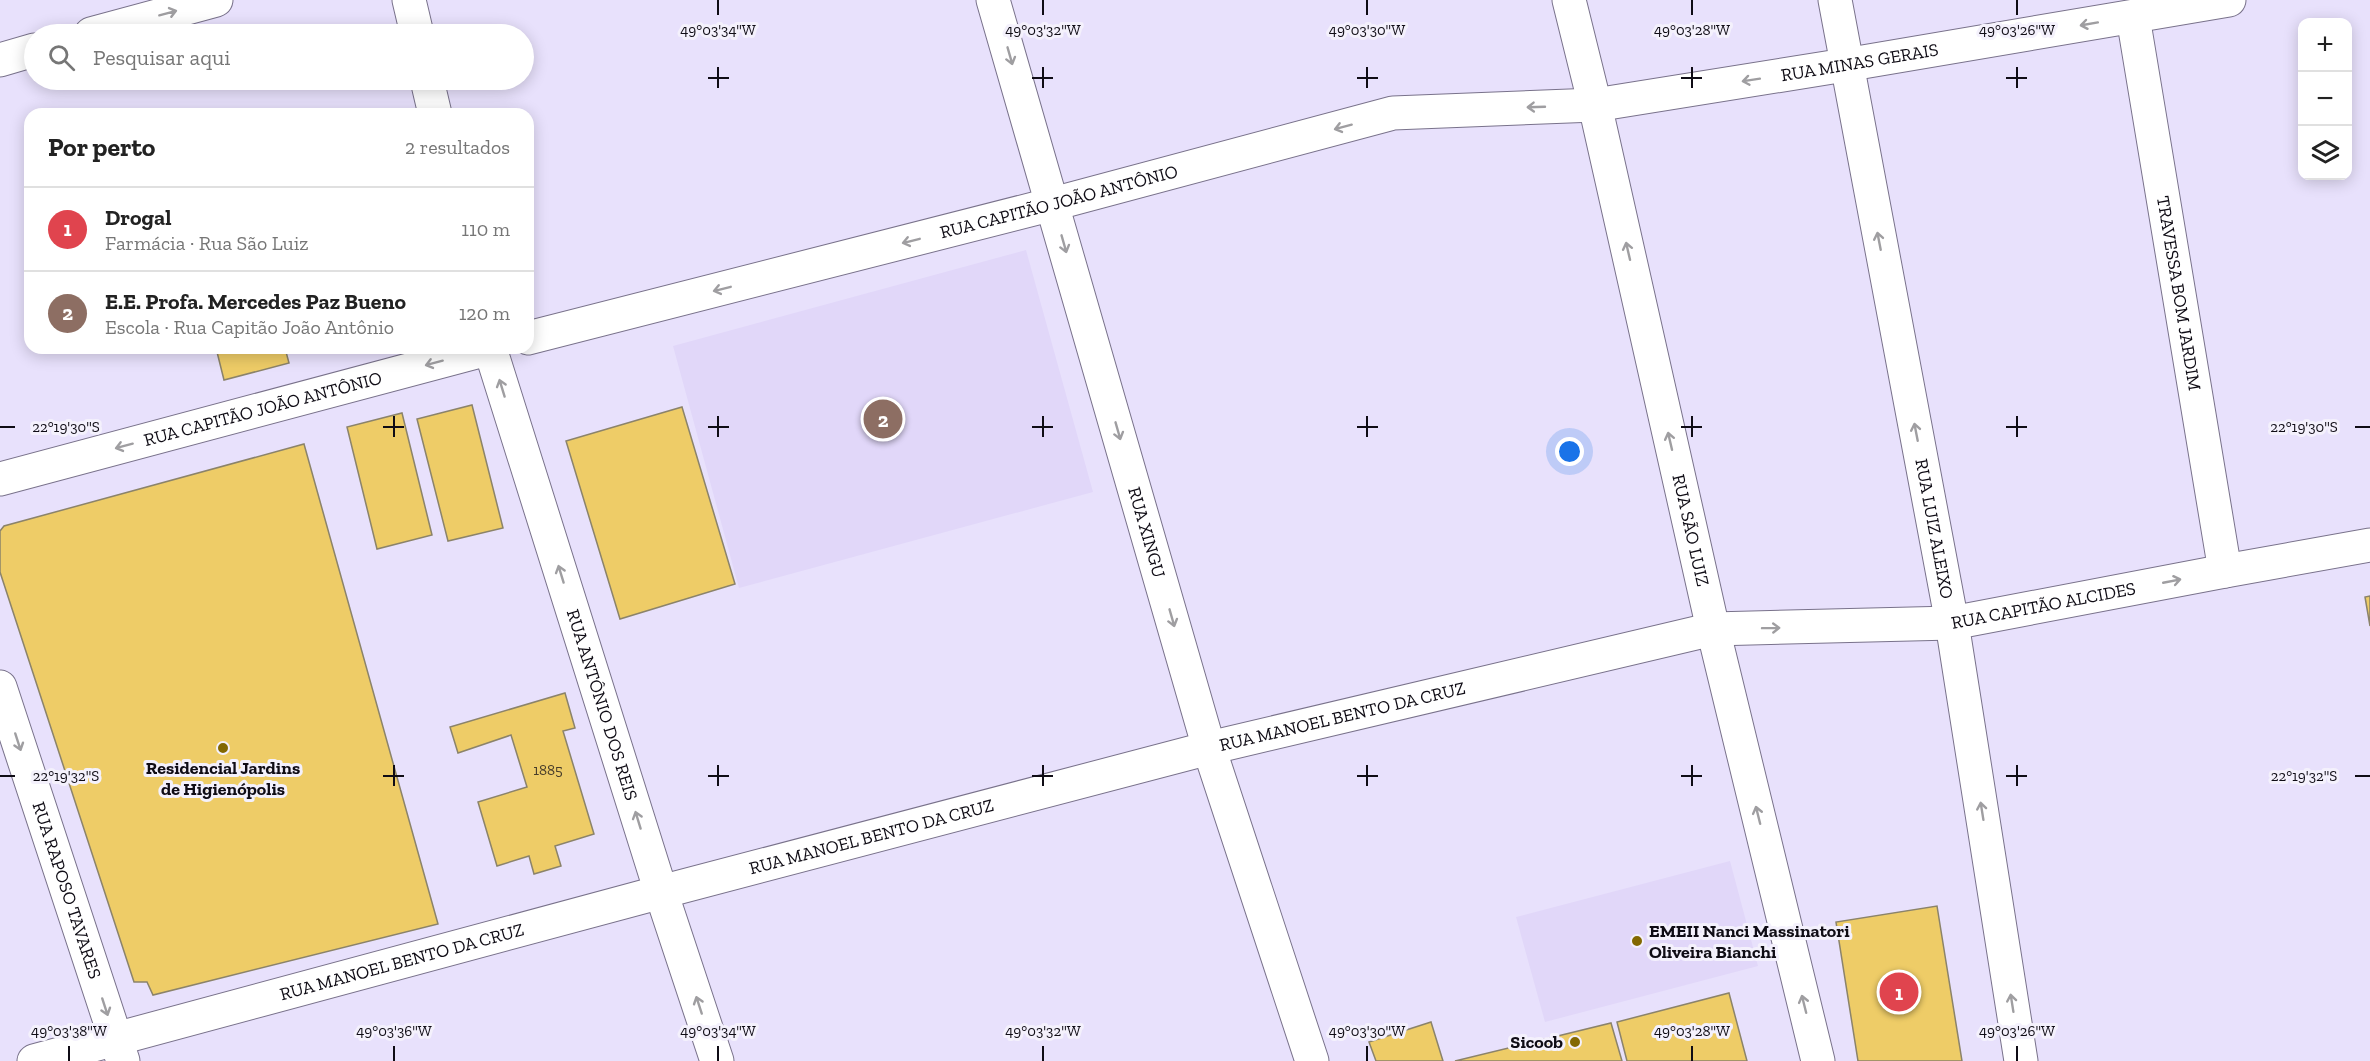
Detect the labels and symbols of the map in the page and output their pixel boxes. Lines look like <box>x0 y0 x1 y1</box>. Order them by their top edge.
one-way arrow <box>158 7 177 19</box>
one-way arrow <box>2079 19 2099 30</box>
text: 49°03'34"W <box>680 21 756 39</box>
text: 49°03'32"W <box>1005 21 1081 39</box>
text: 49°03'30"W <box>1329 21 1405 39</box>
text: 49°03'28"W <box>1654 21 1730 39</box>
text: 49°03'26"W <box>1979 21 2055 39</box>
street label: RUA MINAS GERAIS <box>1779 38 1940 86</box>
one-way arrow <box>1005 46 1016 65</box>
one-way arrow <box>1742 74 1762 85</box>
one-way arrow <box>1527 102 1547 113</box>
one-way arrow <box>1334 121 1353 133</box>
street label: RUA CAPITÃO JOÃO ANTÔNIO <box>937 160 1180 243</box>
street label: TRAVESSA BOM JARDIM <box>2152 194 2206 392</box>
one-way arrow <box>1873 231 1884 251</box>
one-way arrow <box>1059 234 1070 253</box>
one-way arrow <box>902 235 921 247</box>
one-way arrow <box>1621 241 1633 260</box>
one-way arrow <box>713 283 732 295</box>
one-way arrow <box>425 358 444 369</box>
street label: RUA CAPITÃO JOÃO ANTÔNIO <box>141 367 384 451</box>
one-way arrow <box>496 379 507 398</box>
pin: 2 <box>864 396 902 442</box>
text: 22°19'30"S <box>32 418 100 436</box>
text: 22°19'30"S <box>2270 418 2338 436</box>
one-way arrow <box>1113 421 1124 440</box>
one-way arrow <box>1910 423 1921 443</box>
one-way arrow <box>1664 432 1676 451</box>
your location <box>1555 437 1584 466</box>
one-way arrow <box>115 441 134 452</box>
street label: RUA LUIZ ALEIXO <box>1910 457 1958 601</box>
street label: RUA SÃO LUIZ <box>1667 472 1714 588</box>
street label: RUA XINGU <box>1123 484 1170 580</box>
one-way arrow <box>555 565 566 584</box>
one-way arrow <box>2162 575 2181 586</box>
street label: RUA CAPITÃO ALCIDES <box>1949 577 2137 634</box>
street label: RUA ANTÔNIO DOS REIS <box>562 606 643 803</box>
one-way arrow <box>1167 608 1178 627</box>
one-way arrow <box>1761 622 1781 633</box>
street label: RUA MANOEL BENTO DA CRUZ <box>1217 677 1468 756</box>
one-way arrow <box>14 732 25 751</box>
marker: Residencial Jardins de Higienópolis <box>216 741 230 755</box>
place label: Residencial Jardins de Higienópolis <box>146 757 300 800</box>
house number: 1885 <box>533 761 563 779</box>
text: 22°19'32"S <box>33 767 99 785</box>
text: 22°19'32"S <box>2271 767 2337 785</box>
street label: RUA MANOEL BENTO DA CRUZ <box>747 794 996 879</box>
street label: RUA RAPOSO TAVARES <box>28 799 106 982</box>
one-way arrow <box>1976 801 1987 821</box>
one-way arrow <box>1752 806 1764 825</box>
one-way arrow <box>632 811 643 830</box>
street label: RUA MANOEL BENTO DA CRUZ <box>277 918 526 1005</box>
place label: EMEII Nanci Massinatori Oliveira Bianchi <box>1649 920 1850 963</box>
marker: EMEII Nanci Massinatori Oliveira Bianchi <box>1630 934 1644 948</box>
pin: 1 <box>1880 970 1918 1014</box>
one-way arrow <box>2006 994 2017 1014</box>
one-way arrow <box>1798 995 1810 1014</box>
one-way arrow <box>692 996 703 1015</box>
one-way arrow <box>101 997 112 1016</box>
text: 49°03'38"W <box>31 1022 107 1040</box>
text: 49°03'36"W <box>356 1022 432 1040</box>
text: 49°03'34"W <box>680 1022 756 1040</box>
text: 49°03'32"W <box>1005 1022 1081 1040</box>
text: 49°03'30"W <box>1329 1022 1405 1040</box>
text: 49°03'28"W <box>1654 1022 1730 1040</box>
text: 49°03'26"W <box>1979 1022 2055 1040</box>
place label: Sicoob <box>1510 1031 1563 1053</box>
marker: Sicoob <box>1568 1035 1582 1049</box>

